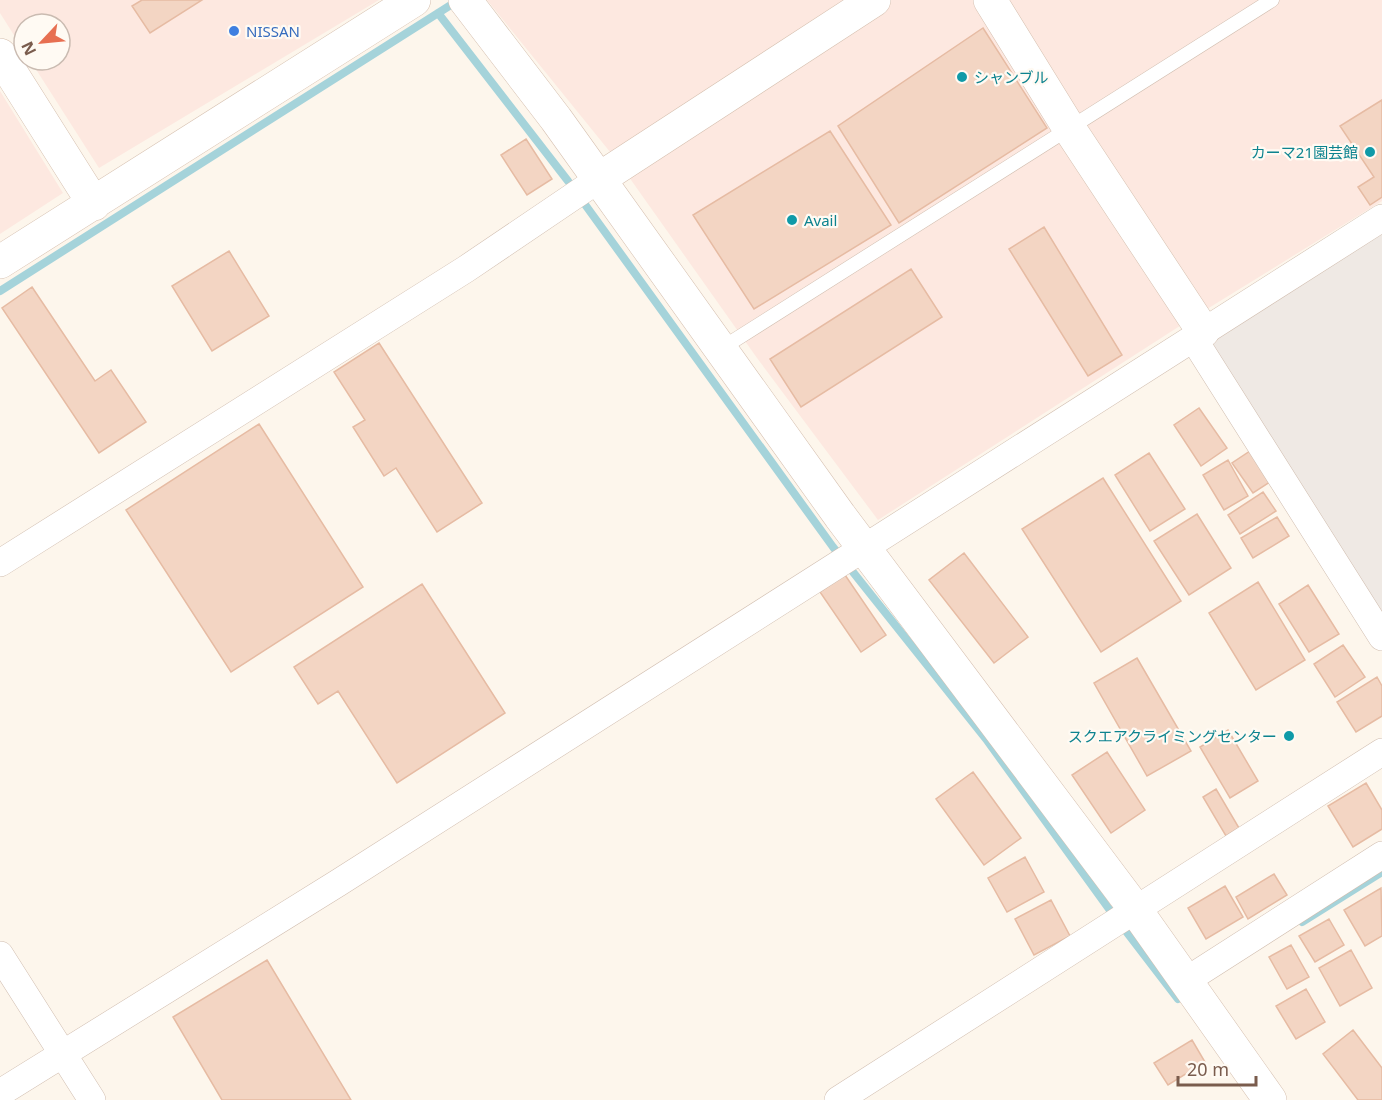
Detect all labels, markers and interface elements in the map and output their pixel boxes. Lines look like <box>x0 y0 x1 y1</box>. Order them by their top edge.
north arrow <box>12 12 72 72</box>
place label: NISSAN <box>246 21 300 41</box>
marker: NISSAN <box>227 24 241 38</box>
text: N <box>16 38 41 59</box>
place label: シャンブル <box>974 67 1049 87</box>
marker: シャンブル <box>955 70 969 84</box>
place label: カーマ21園芸館 <box>1251 142 1358 162</box>
marker: カーマ21園芸館 <box>1363 145 1377 159</box>
place label: Avail <box>804 210 837 230</box>
marker: Avail <box>785 213 799 227</box>
place label: スクエアクライミングセンター <box>1068 726 1277 746</box>
marker: スクエアクライミングセンター <box>1282 729 1296 743</box>
scale bar <box>1178 1049 1256 1087</box>
text: 20 m <box>1187 1057 1229 1081</box>

